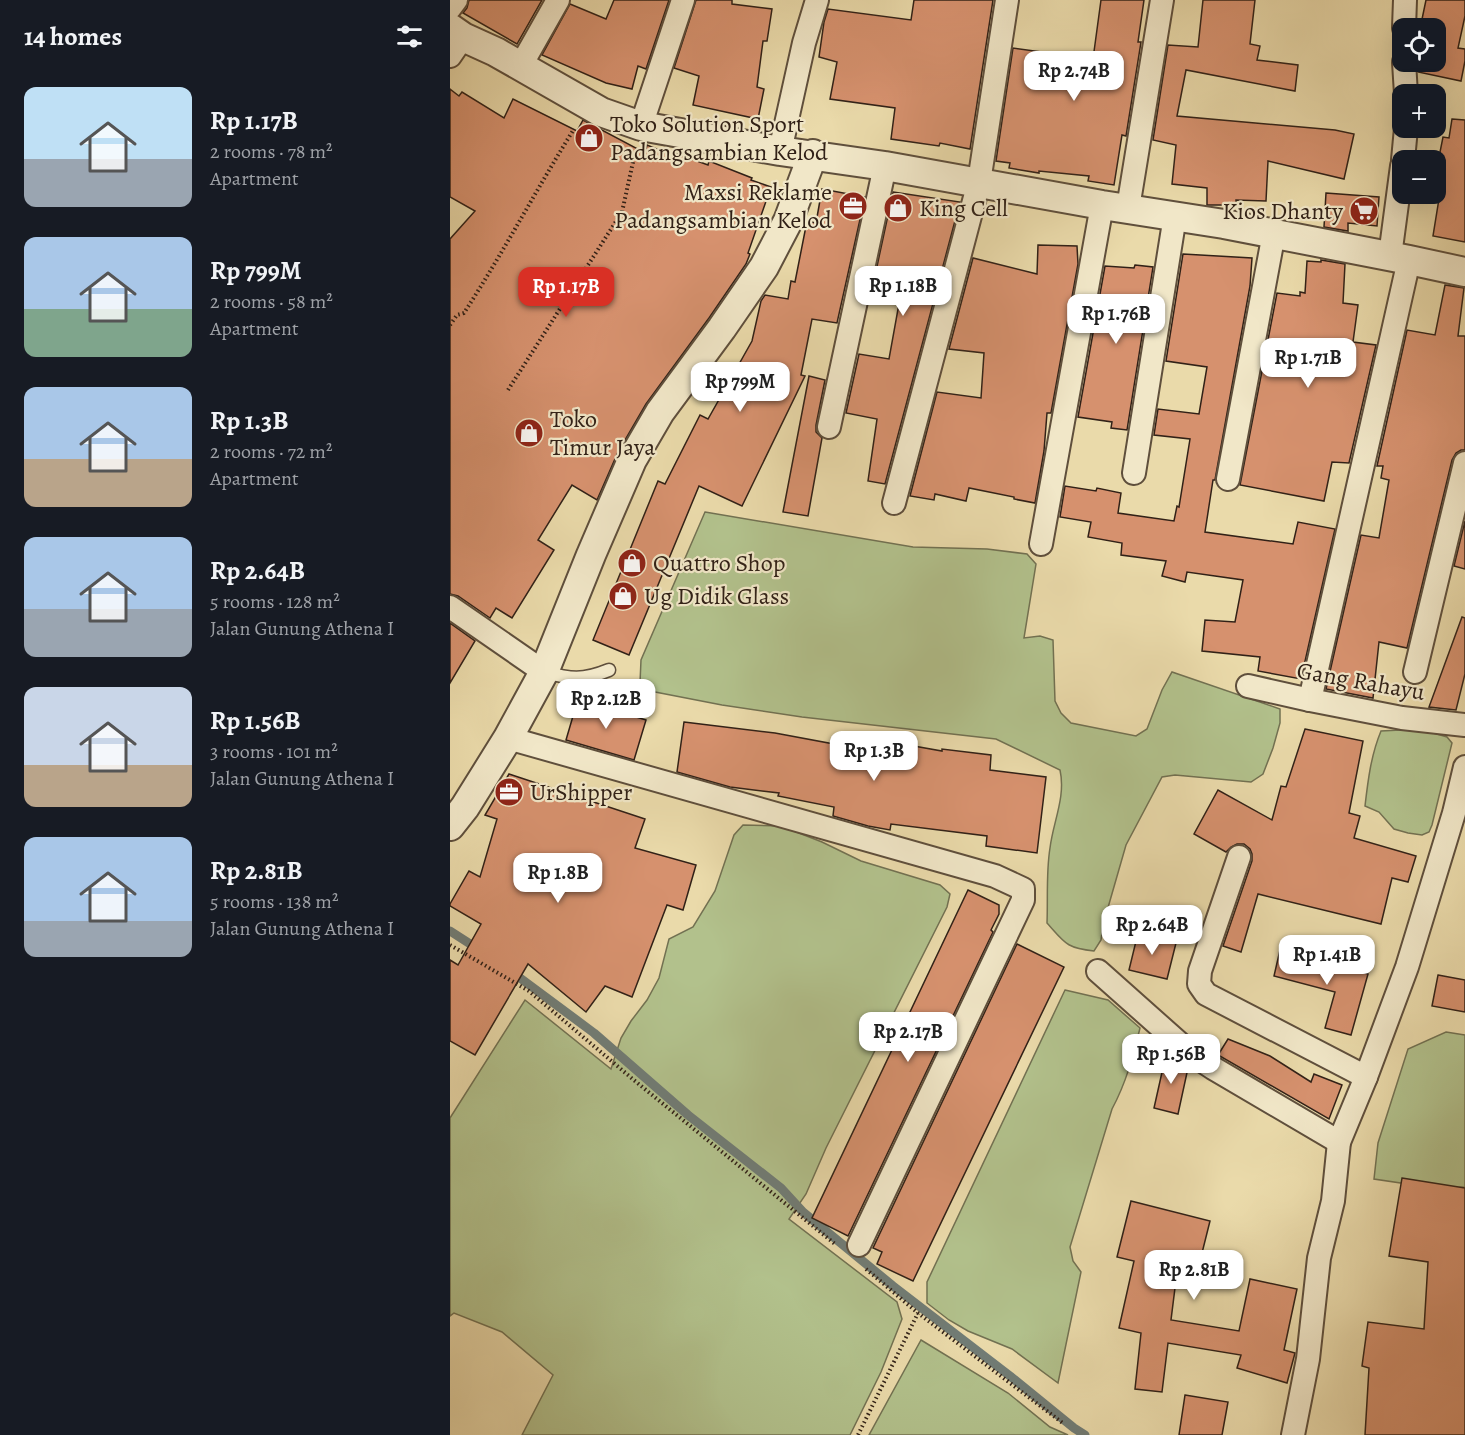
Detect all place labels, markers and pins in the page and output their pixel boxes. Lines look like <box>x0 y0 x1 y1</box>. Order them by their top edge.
pin: Rp 2.74B <box>1012 51 1136 102</box>
place label: Toko Solution Sport Padangsambian Kelod <box>610 108 828 168</box>
shop icon: Toko Solution Sport Padangsambian Kelod <box>573 122 605 154</box>
place label: Maxsi Reklame Padangsambian Kelod <box>614 176 832 236</box>
office icon: Maxsi Reklame Padangsambian Kelod <box>837 190 869 222</box>
shop icon: King Cell <box>882 192 914 224</box>
place label: King Cell <box>919 192 1008 224</box>
place label: Kios Dhanty <box>1222 195 1343 227</box>
supermarket icon: Kios Dhanty <box>1348 195 1380 227</box>
pin: Rp 1.18B <box>841 266 965 317</box>
pin: Rp 1.17B <box>504 267 628 318</box>
pin: Rp 1.76B <box>1054 294 1178 345</box>
pin: Rp 1.71B <box>1246 338 1370 389</box>
pin: Rp 799M <box>685 362 795 413</box>
place label: Toko Timur Jaya <box>550 403 656 463</box>
shop icon: Toko Timur Jaya <box>513 417 545 449</box>
shop icon: Quattro Shop <box>616 547 648 579</box>
place label: Quattro Shop <box>653 547 785 579</box>
shop icon: Ug Didik Glass <box>607 580 639 612</box>
place label: Ug Didik Glass <box>644 580 789 612</box>
pin: Rp 2.12B <box>544 679 668 730</box>
pin: Rp 1.3B <box>819 731 929 782</box>
office icon: UrShipper <box>493 776 525 808</box>
place label: UrShipper <box>530 776 632 808</box>
pin: Rp 1.8B <box>503 853 613 904</box>
pin: Rp 2.64B <box>1090 905 1214 956</box>
pin: Rp 1.41B <box>1265 935 1389 986</box>
pin: Rp 2.17B <box>846 1012 970 1063</box>
pin: Rp 1.56B <box>1109 1034 1233 1085</box>
pin: Rp 2.81B <box>1132 1250 1256 1301</box>

